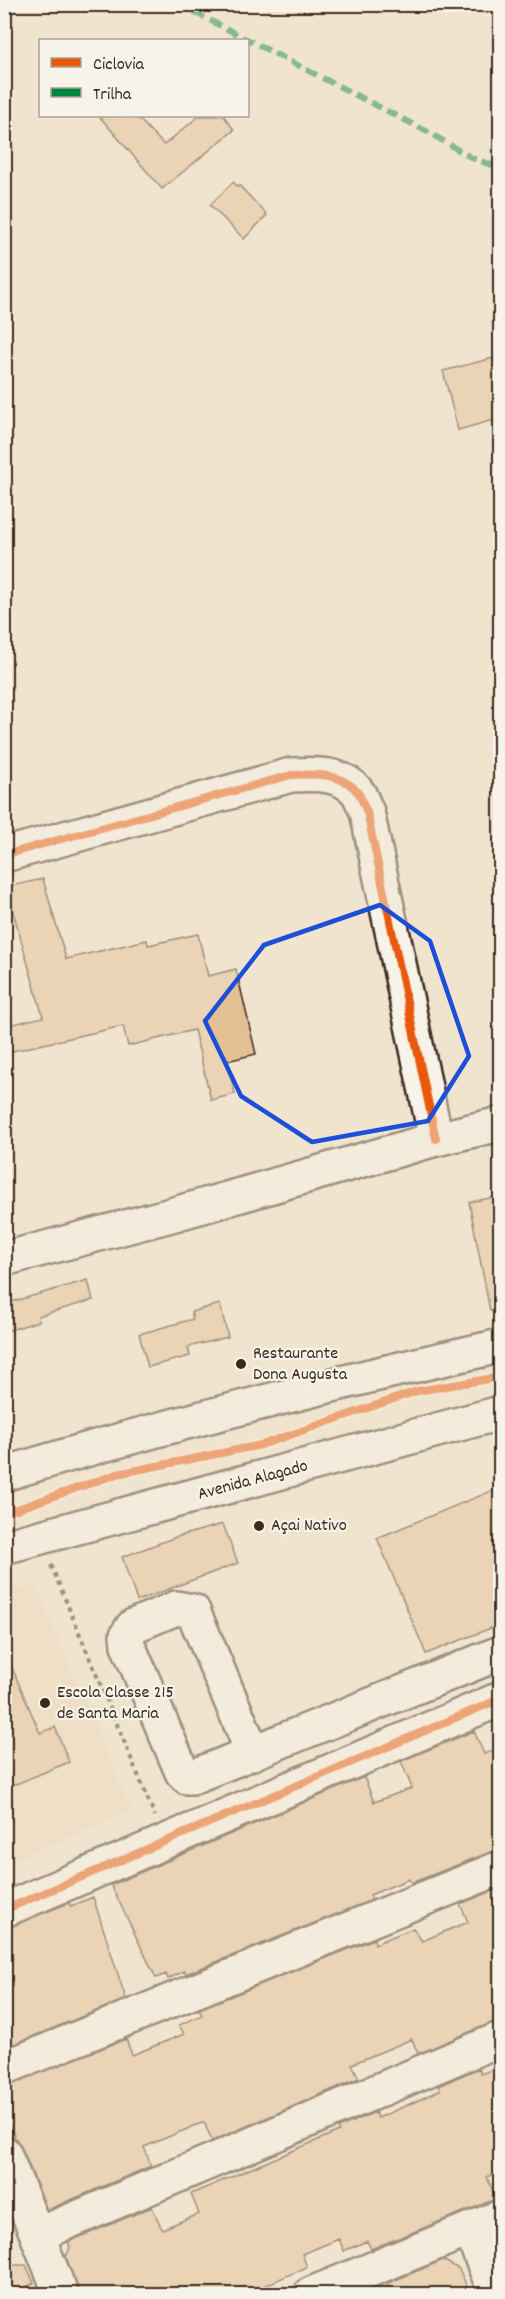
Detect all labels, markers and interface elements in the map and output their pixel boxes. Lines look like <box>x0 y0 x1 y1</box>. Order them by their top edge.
legend <box>39 39 249 117</box>
text: Ciclovia <box>93 53 145 78</box>
text: Trilha <box>93 83 132 108</box>
place label: Restaurante Dona Augusta <box>253 1342 348 1388</box>
marker: Restaurante Dona Augusta <box>234 1357 248 1371</box>
street label: Avenida Alagado <box>195 1454 311 1508</box>
place label: Açai Nativo <box>271 1514 347 1539</box>
marker: Açai Nativo <box>252 1519 266 1533</box>
place label: Escola Classe 215 de Santa Maria <box>57 1681 174 1727</box>
marker: Escola Classe 215 de Santa Maria <box>38 1696 52 1710</box>

